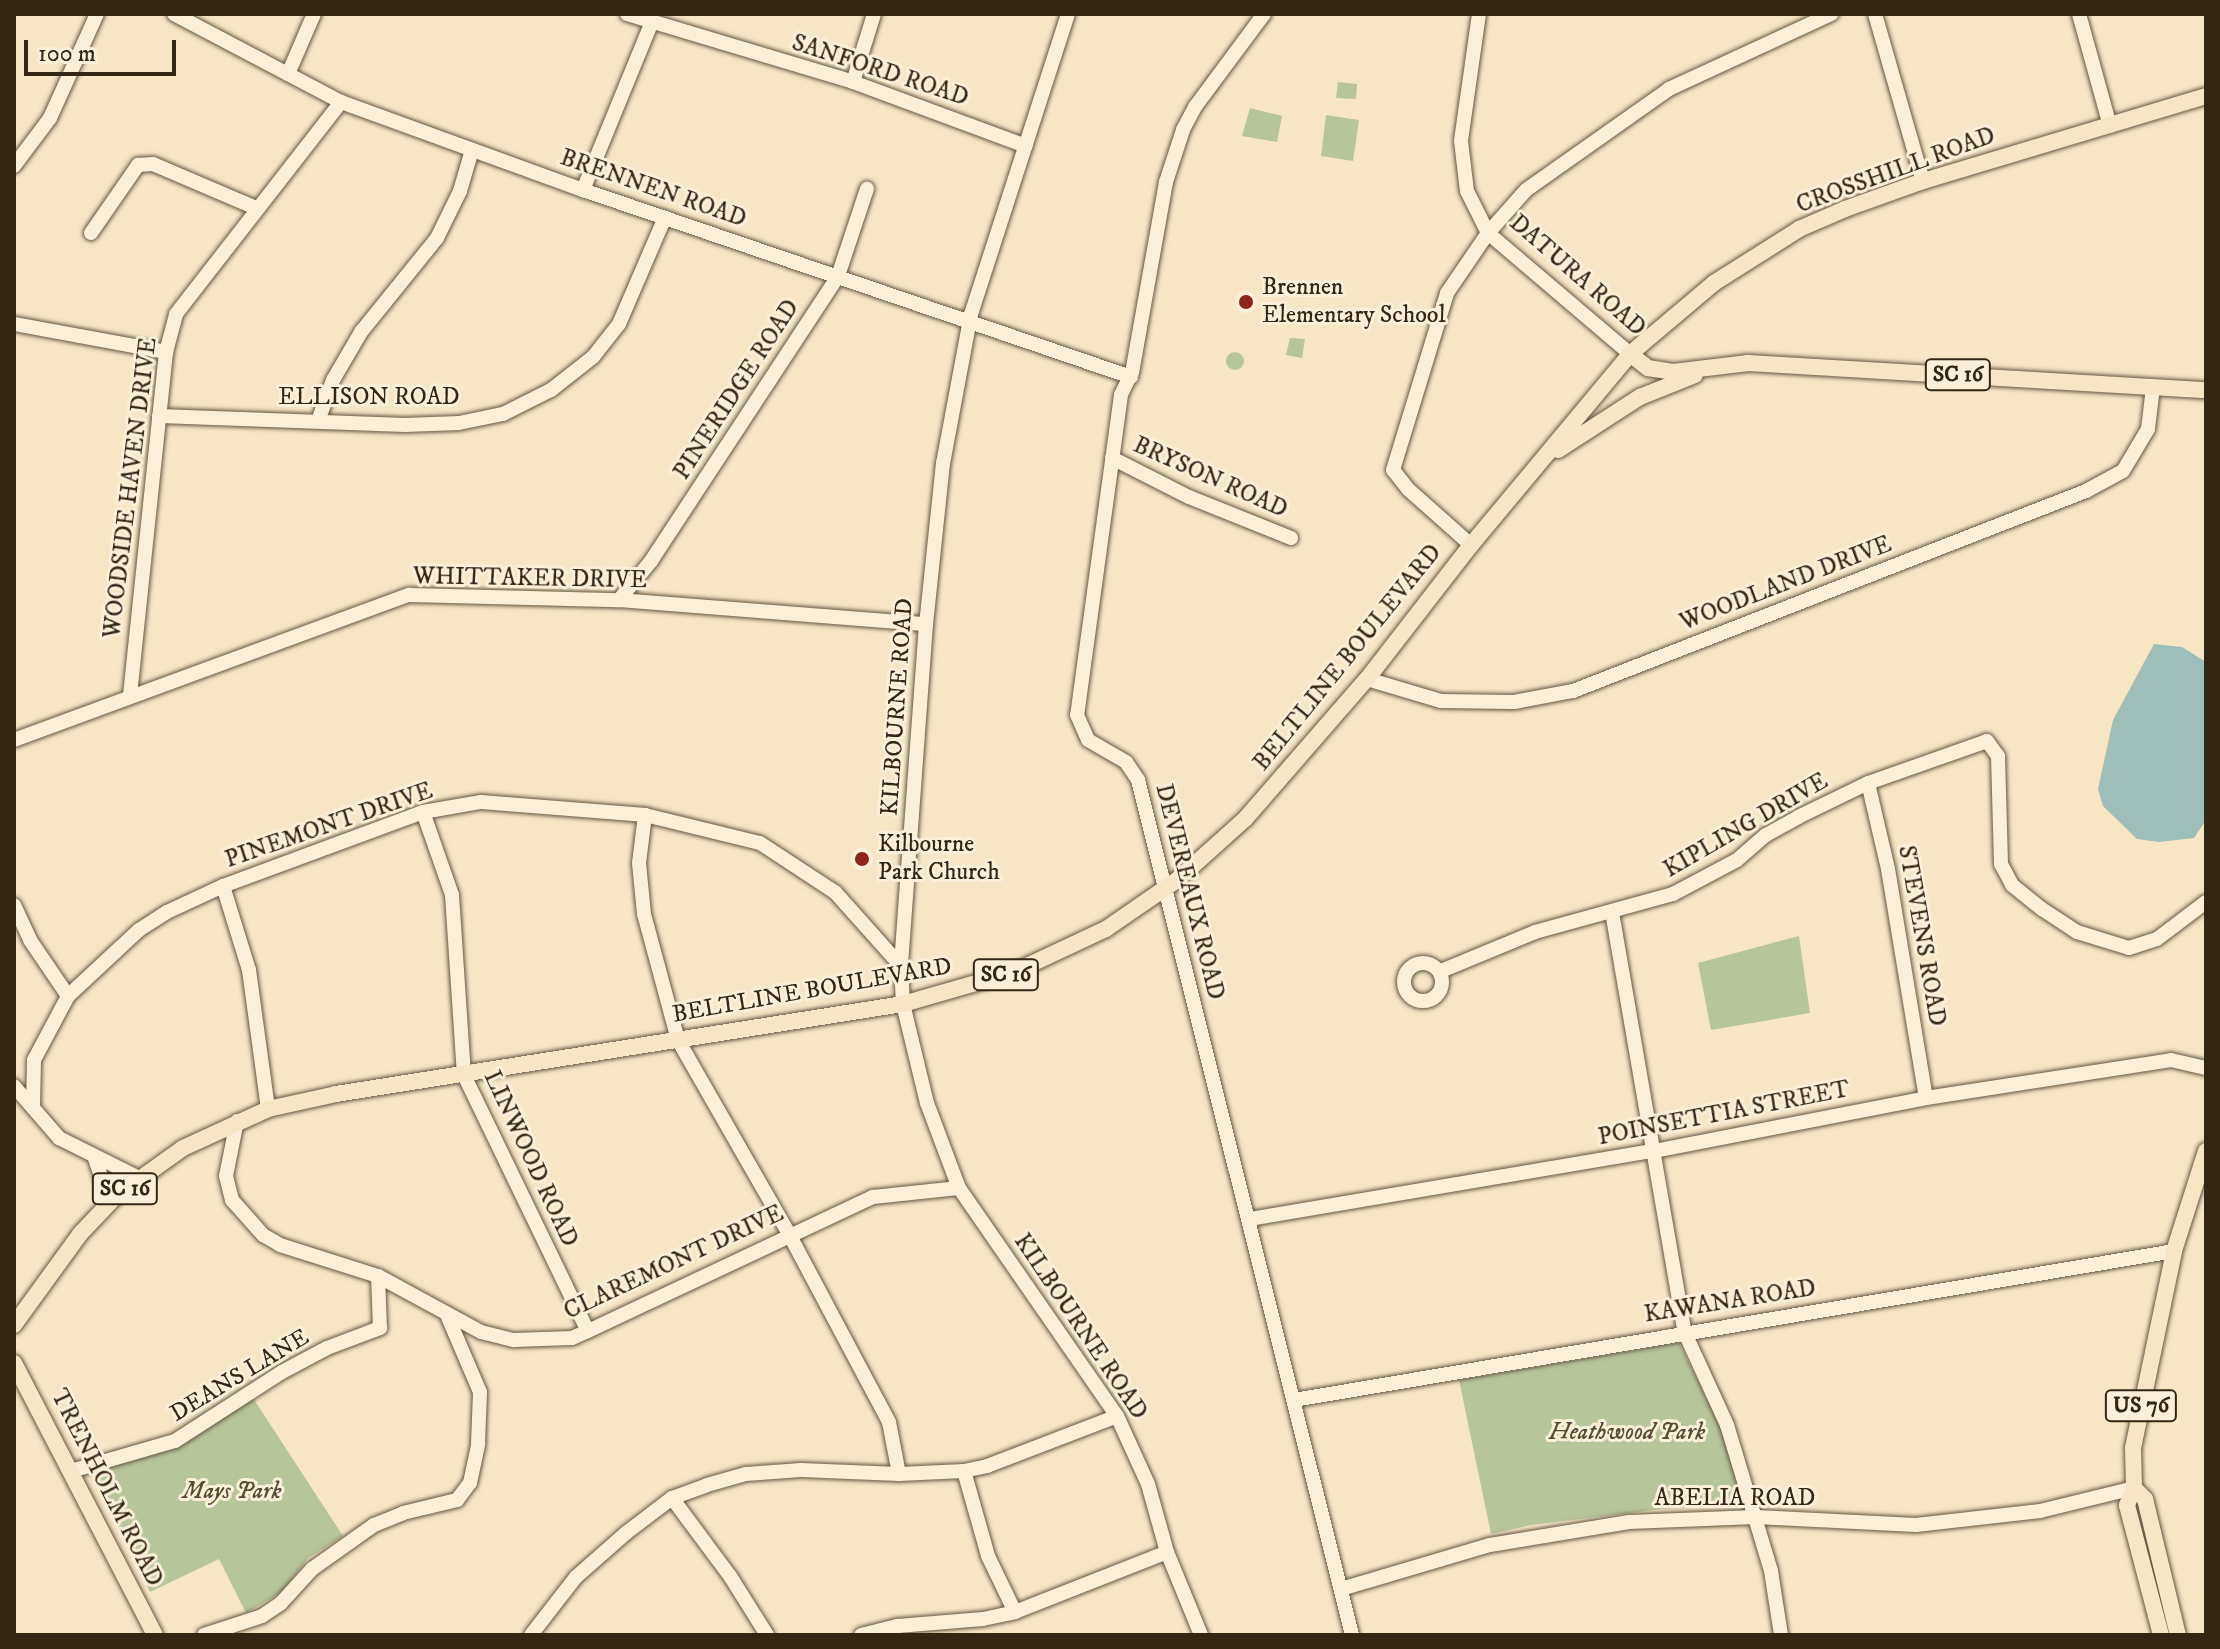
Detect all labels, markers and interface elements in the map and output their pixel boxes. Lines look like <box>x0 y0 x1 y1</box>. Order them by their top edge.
scale bar <box>28 24 180 74</box>
street label: SANFORD ROAD <box>788 29 972 113</box>
text: 100 m <box>38 39 96 69</box>
street label: CROSSHILL ROAD <box>1793 122 1999 220</box>
street label: BRENNEN ROAD <box>556 144 750 234</box>
street label: DATURA ROAD <box>1503 209 1651 343</box>
place label: Brennen Elementary School <box>1262 274 1446 330</box>
marker: Brennen Elementary School <box>1237 293 1255 311</box>
street label: PINERIDGE ROAD <box>668 295 806 485</box>
street label: WOODSIDE HAVEN DRIVE <box>98 336 164 640</box>
road number: SC 16 <box>1924 357 1992 393</box>
street label: ELLISON ROAD <box>278 384 460 412</box>
street label: BRYSON ROAD <box>1128 431 1292 525</box>
street label: WOODLAND DRIVE <box>1676 530 1896 638</box>
street label: BELTLINE BOULEVARD <box>1248 539 1448 777</box>
street label: WHITTAKER DRIVE <box>413 563 647 595</box>
street label: KILBOURNE ROAD <box>876 597 920 817</box>
street label: KIPLING DRIVE <box>1659 767 1833 885</box>
street label: PINEMONT DRIVE <box>221 777 437 875</box>
street label: DEVEREAUX ROAD <box>1148 781 1230 1003</box>
place label: Kilbourne Park Church <box>878 831 1000 887</box>
street label: STEVENS ROAD <box>1891 843 1951 1029</box>
marker: Kilbourne Park Church <box>853 850 871 868</box>
street label: BELTLINE BOULEVARD <box>670 952 954 1030</box>
road number: SC 16 <box>972 957 1040 993</box>
street label: LINWOOD ROAD <box>477 1066 583 1252</box>
street label: POINSETTIA STREET <box>1596 1075 1852 1153</box>
road number: SC 16 <box>91 1171 159 1207</box>
street label: CLAREMONT DRIVE <box>560 1199 788 1327</box>
street label: KILBOURNE ROAD <box>1007 1228 1153 1426</box>
street label: KAWANA ROAD <box>1642 1274 1818 1330</box>
street label: DEANS LANE <box>165 1323 315 1429</box>
street label: TRENHOLM ROAD <box>44 1385 168 1591</box>
road number: US 76 <box>2103 1388 2179 1424</box>
park label: Heathwood Park <box>1549 1419 1705 1447</box>
park label: Mays Park <box>182 1478 282 1506</box>
street label: ABELIA ROAD <box>1655 1485 1815 1513</box>

